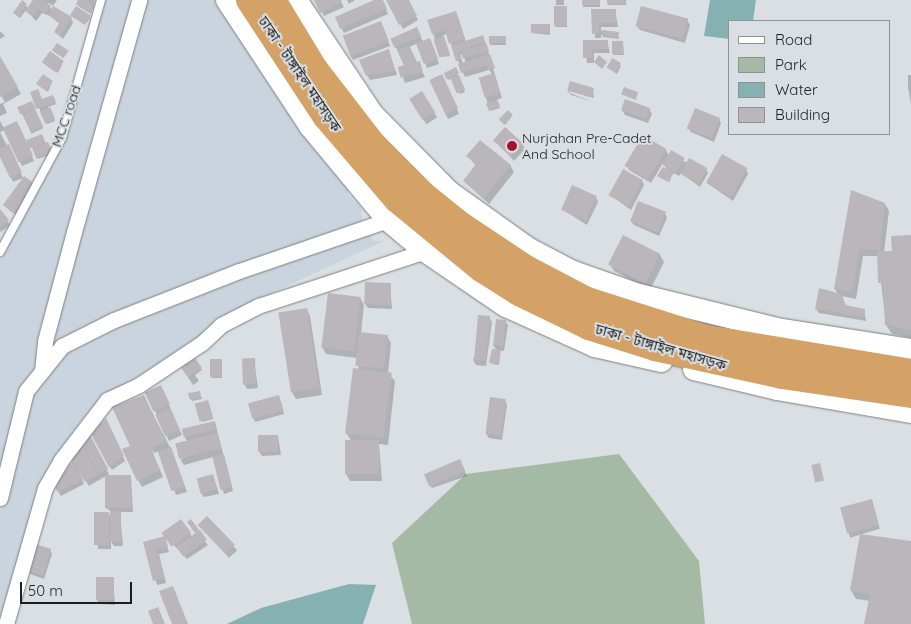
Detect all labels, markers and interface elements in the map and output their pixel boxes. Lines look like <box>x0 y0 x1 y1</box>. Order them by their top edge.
street label: ঢাকা - টাঙ্গাইল মহাসড়ক <box>255 13 345 135</box>
legend <box>728 20 891 135</box>
text: Road <box>775 30 812 49</box>
text: Park <box>775 55 807 74</box>
text: Water <box>775 80 818 99</box>
street label: MCC road <box>48 83 84 149</box>
text: Building <box>775 105 830 124</box>
place label: Nurjahan Pre-Cadet And School <box>522 130 652 162</box>
marker: Nurjahan Pre-Cadet And School <box>506 140 518 152</box>
street label: ঢাকা - টাঙ্গাইল মহাসড়ক <box>594 320 728 374</box>
scale bar <box>22 572 135 604</box>
text: 50 m <box>28 581 63 600</box>

